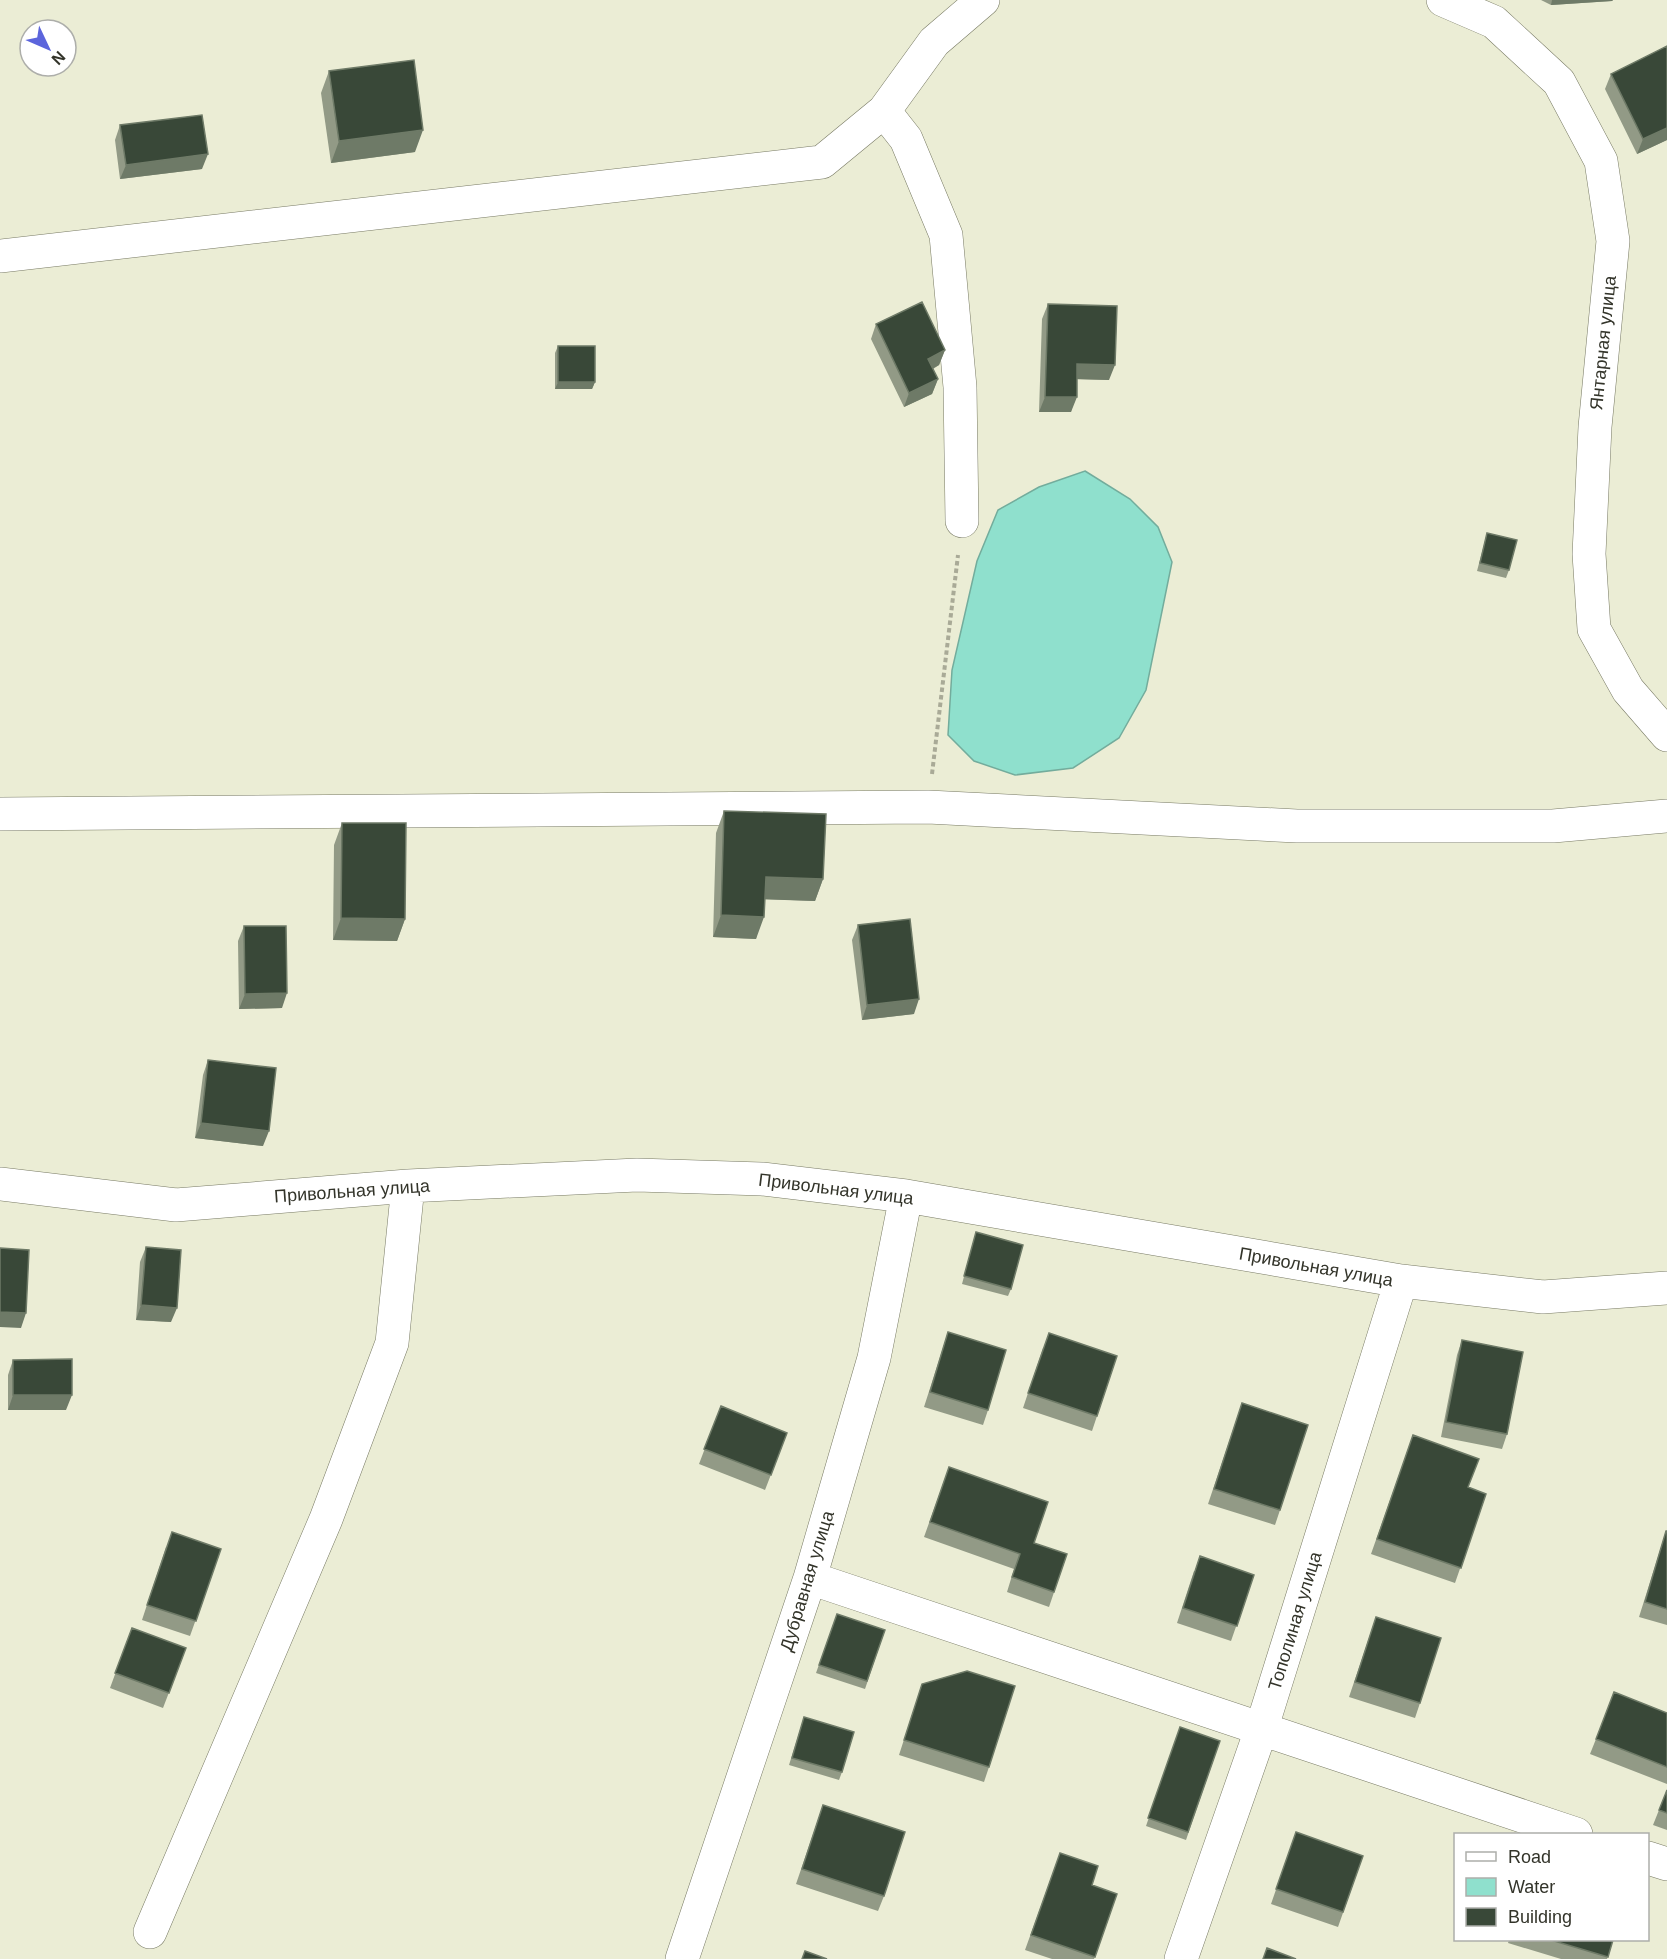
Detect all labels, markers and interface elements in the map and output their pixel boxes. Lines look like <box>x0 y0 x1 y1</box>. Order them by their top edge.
north arrow <box>18 18 78 78</box>
text: N <box>48 48 69 68</box>
street label: Янтарная улица <box>1586 274 1620 411</box>
street label: Привольная улица <box>757 1170 916 1209</box>
street label: Привольная улица <box>273 1176 432 1206</box>
street label: Привольная улица <box>1237 1244 1396 1291</box>
street label: Дубравная улица <box>776 1507 838 1654</box>
street label: Тополиная улица <box>1264 1548 1326 1693</box>
legend <box>1454 1833 1649 1941</box>
text: Road <box>1508 1847 1551 1867</box>
text: Water <box>1508 1877 1555 1897</box>
text: Building <box>1508 1907 1572 1927</box>

